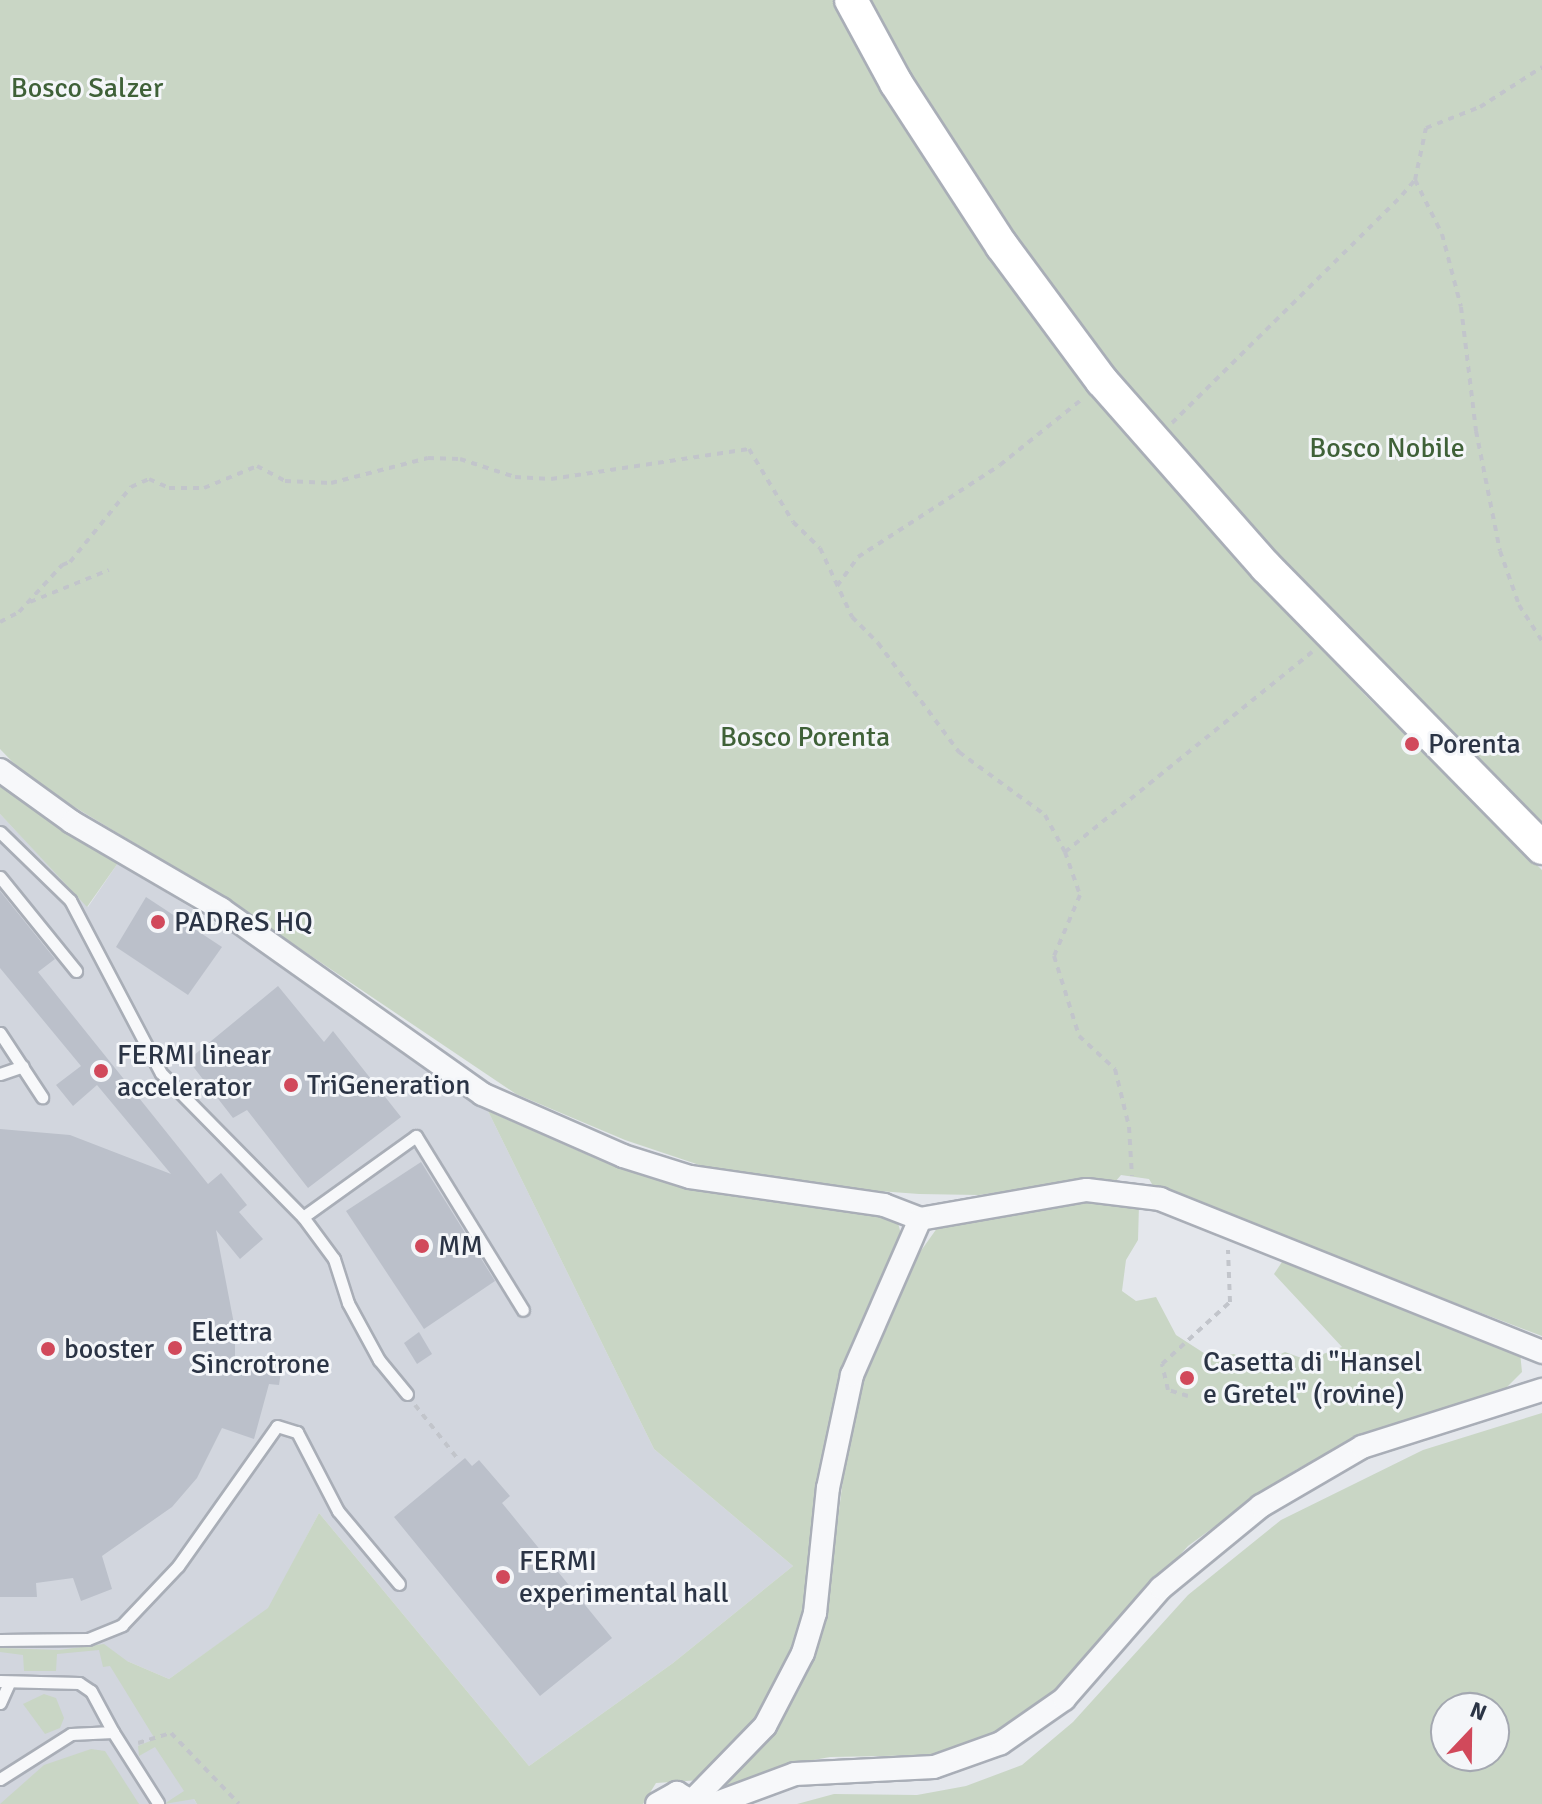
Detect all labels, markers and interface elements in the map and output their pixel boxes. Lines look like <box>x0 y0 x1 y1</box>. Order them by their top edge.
park label: Bosco Salzer <box>11 71 163 105</box>
park label: Bosco Nobile <box>1309 431 1465 465</box>
park label: Bosco Porenta <box>720 720 890 754</box>
place label: Porenta <box>1428 727 1521 761</box>
marker: Porenta <box>1403 735 1421 753</box>
place label: PADReS HQ <box>174 905 313 939</box>
marker: PADReS HQ <box>149 913 167 931</box>
place label: FERMI linear accelerator <box>117 1038 271 1104</box>
marker: FERMI linear accelerator <box>92 1062 110 1080</box>
place label: TriGeneration <box>307 1068 471 1102</box>
marker: TriGeneration <box>282 1076 300 1094</box>
place label: MM <box>438 1229 483 1263</box>
marker: MM <box>413 1237 431 1255</box>
place label: Elettra Sincrotrone <box>191 1315 330 1381</box>
place label: booster <box>64 1332 154 1366</box>
marker: Elettra Sincrotrone <box>166 1339 184 1357</box>
marker: booster <box>39 1340 57 1358</box>
place label: Casetta di "Hansel e Gretel" (rovine) <box>1203 1345 1422 1411</box>
marker: Casetta di "Hansel e Gretel" (rovine) <box>1178 1369 1196 1387</box>
place label: FERMI experimental hall <box>519 1544 729 1610</box>
marker: FERMI experimental hall <box>494 1568 512 1586</box>
north arrow <box>1430 1692 1510 1772</box>
text: N <box>1466 1696 1491 1727</box>

